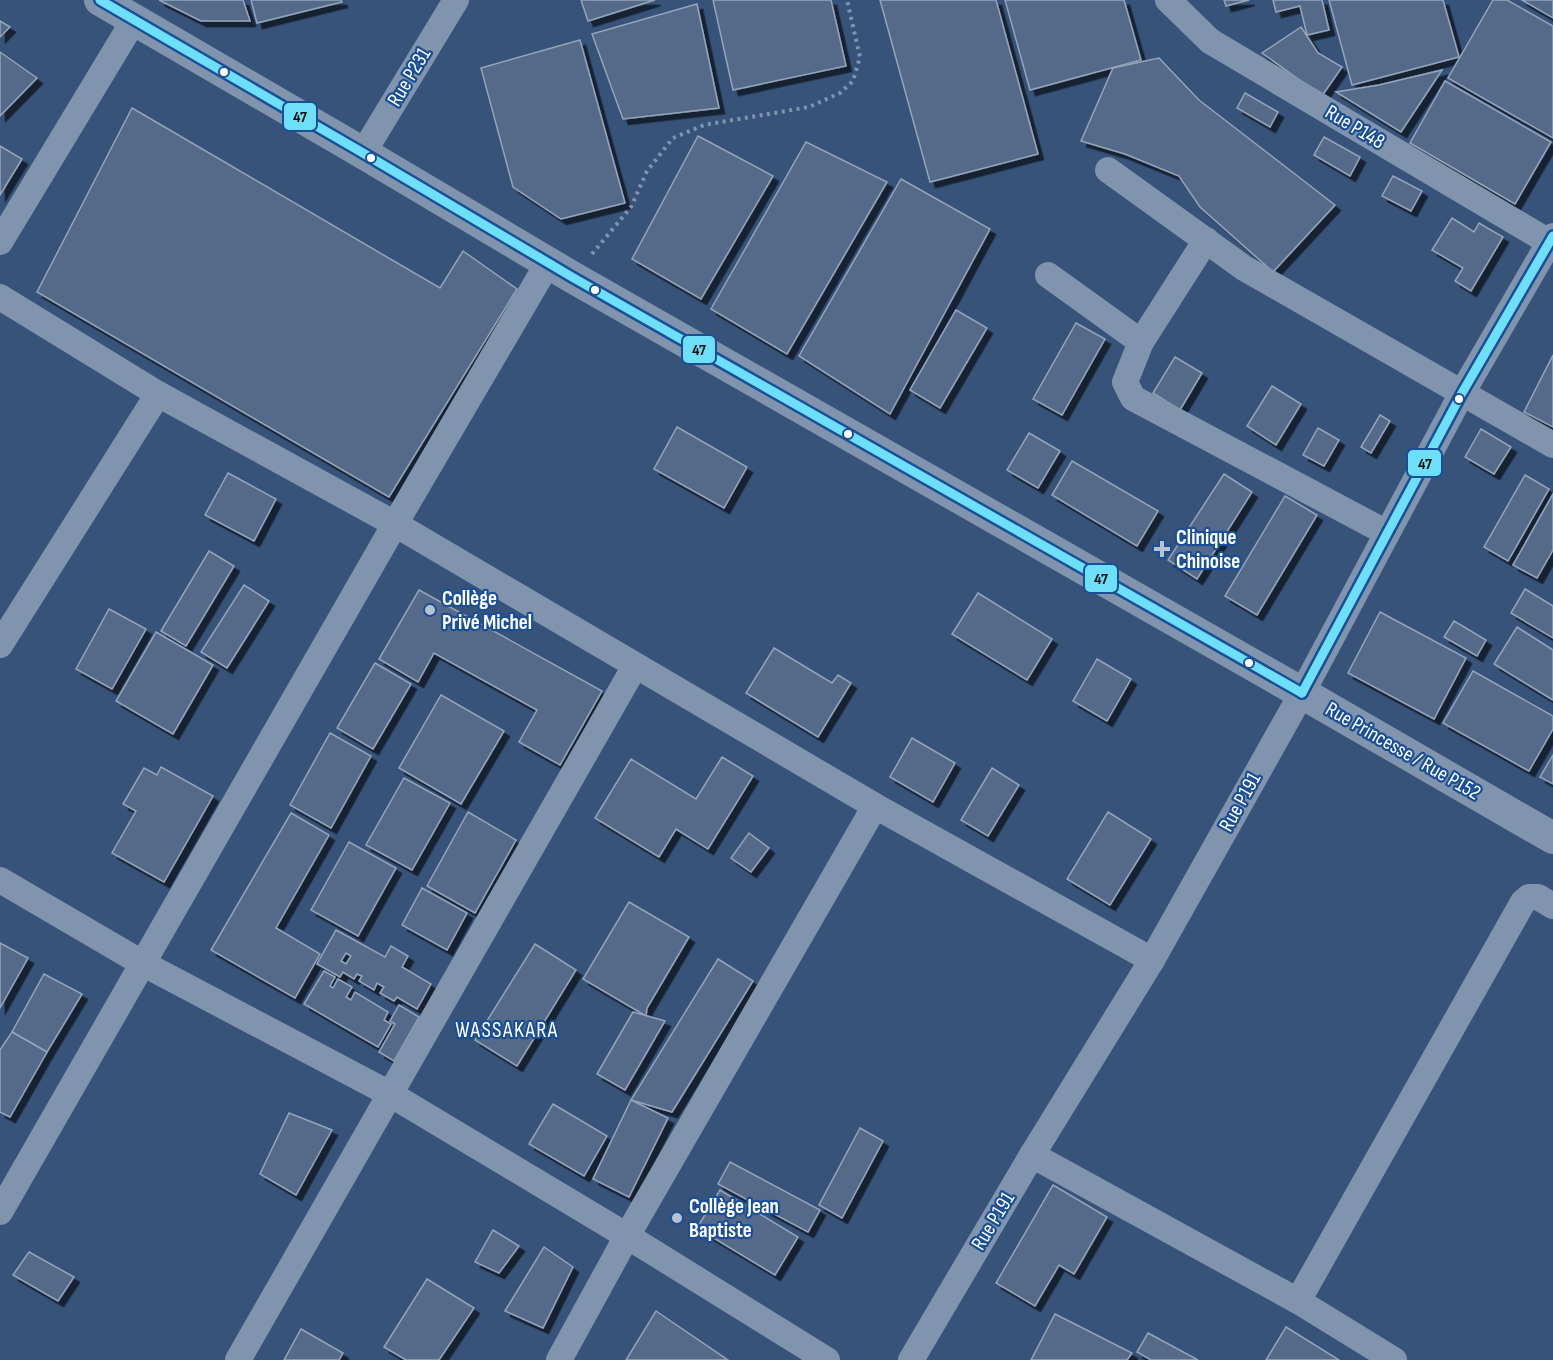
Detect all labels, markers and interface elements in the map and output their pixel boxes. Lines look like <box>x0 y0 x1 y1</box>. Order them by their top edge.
street label: Rue P231 <box>382 43 436 111</box>
unlabelled marker <box>218 66 230 78</box>
street label: Rue P148 <box>1321 100 1389 154</box>
line badge: 47 <box>283 102 317 131</box>
text: 47 <box>293 108 307 127</box>
unlabelled marker <box>365 152 377 164</box>
unlabelled marker <box>589 284 601 296</box>
line badge: 47 <box>682 335 716 364</box>
text: 47 <box>692 341 706 360</box>
unlabelled marker <box>1453 393 1465 405</box>
unlabelled marker <box>842 428 854 440</box>
line badge: 47 <box>1407 449 1442 477</box>
text: 47 <box>1418 455 1432 474</box>
place label: Clinique Chinoise <box>1176 525 1240 574</box>
marker: Clinique Chinoise <box>1153 540 1171 558</box>
line badge: 47 <box>1084 564 1118 593</box>
text: 47 <box>1094 570 1108 589</box>
place label: Collège Privé Michel <box>442 586 532 635</box>
marker: Collège Privé Michel <box>423 603 437 617</box>
unlabelled marker <box>1243 657 1255 669</box>
street label: Rue Princesse / Rue P152 <box>1321 696 1485 806</box>
street label: Rue P191 <box>1214 768 1267 836</box>
district label: WASSAKARA <box>455 1017 559 1044</box>
street label: Rue P191 <box>966 1187 1020 1255</box>
place label: Collège Jean Baptiste <box>689 1194 779 1243</box>
marker: Collège Jean Baptiste <box>670 1211 684 1225</box>

